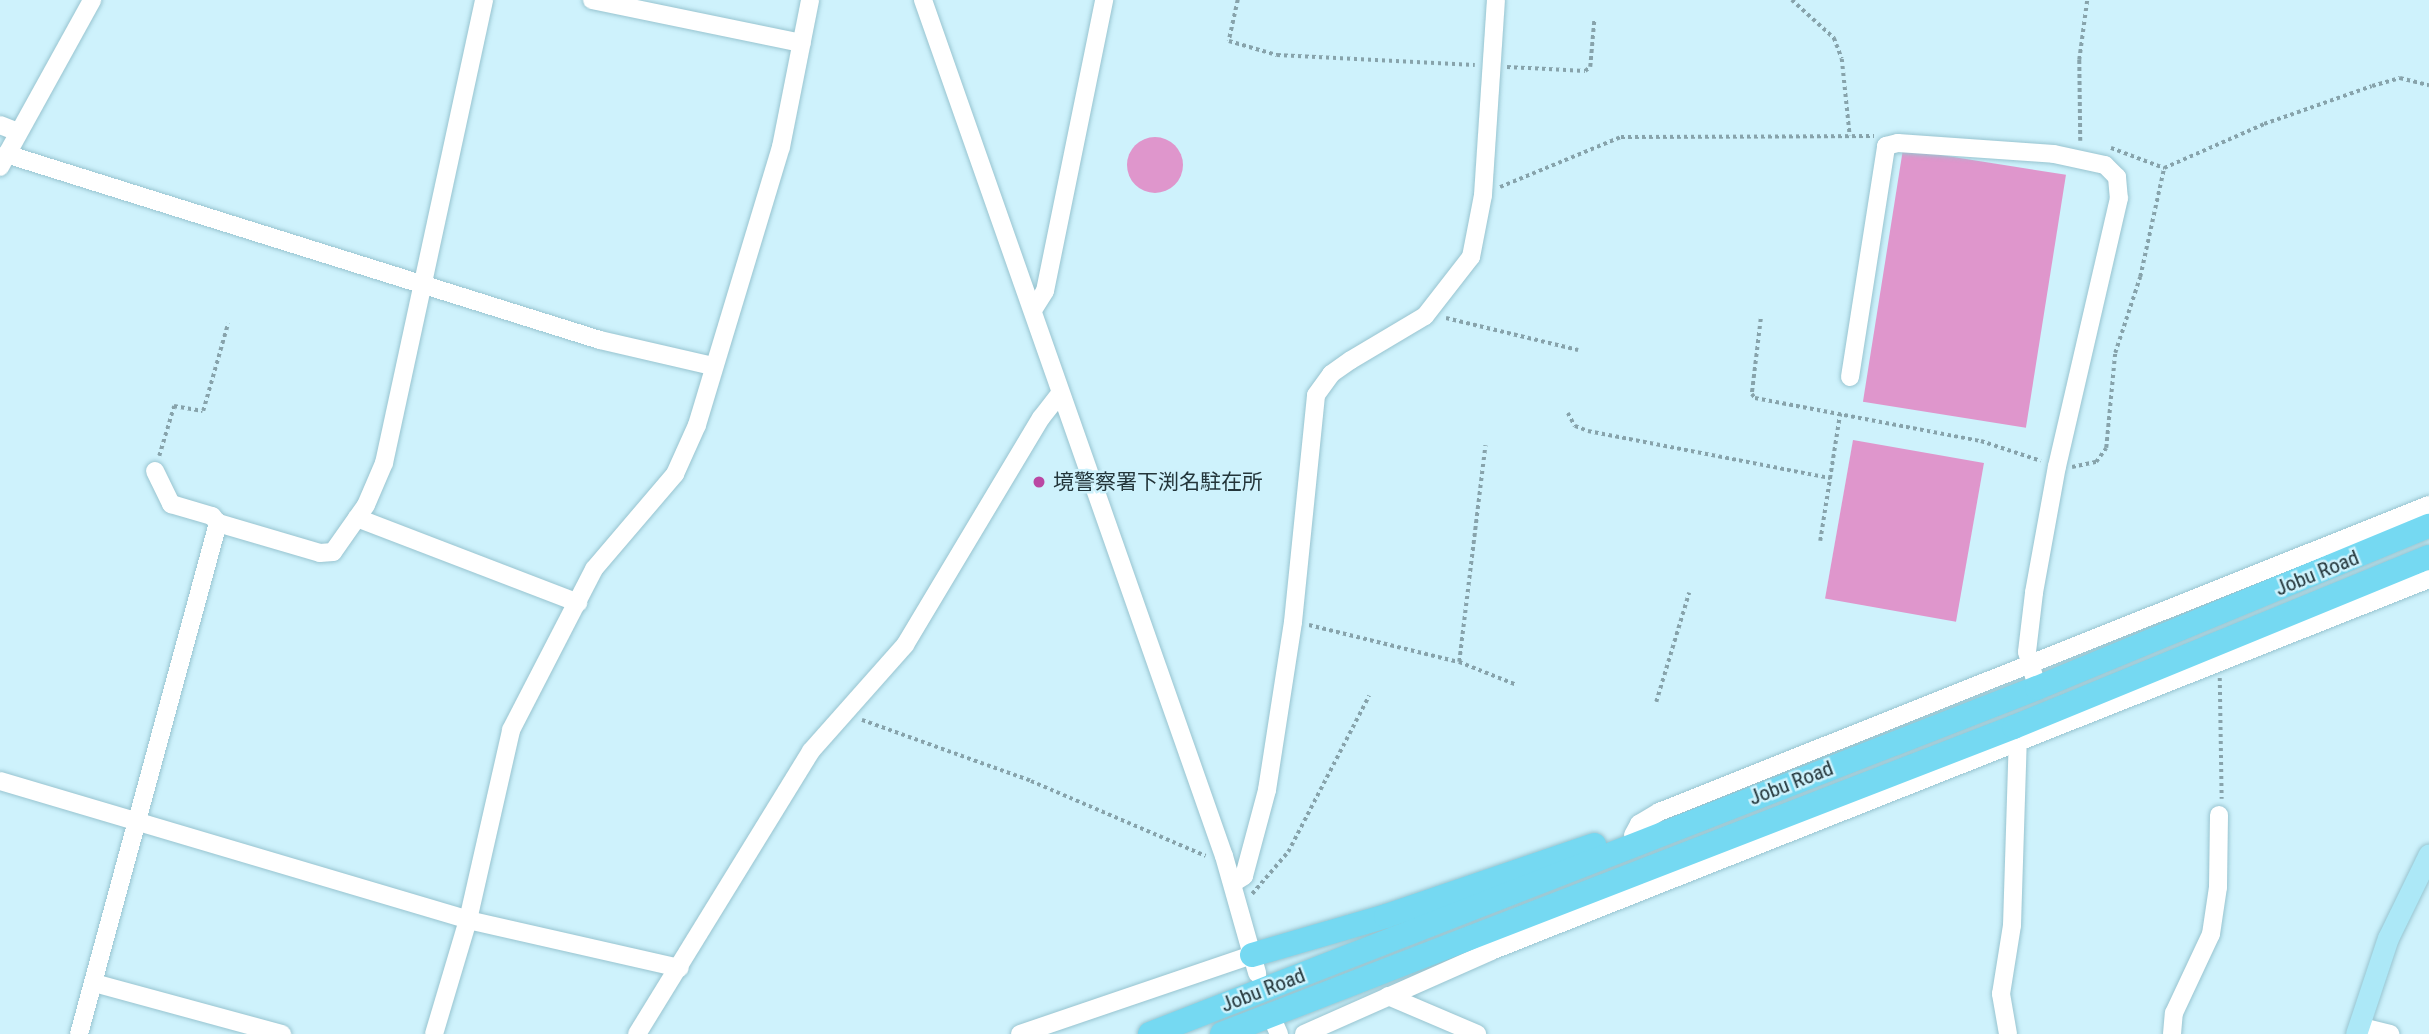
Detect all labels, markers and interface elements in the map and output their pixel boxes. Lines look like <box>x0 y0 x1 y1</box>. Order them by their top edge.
place label: 境警察署下渕名駐在所 <box>1053 469 1263 495</box>
marker: 境警察署下渕名駐在所 <box>1031 474 1047 490</box>
street label: Jobu Road <box>2271 545 2363 601</box>
street label: Jobu Road <box>1745 755 1837 811</box>
street label: Jobu Road <box>1217 962 1309 1018</box>

